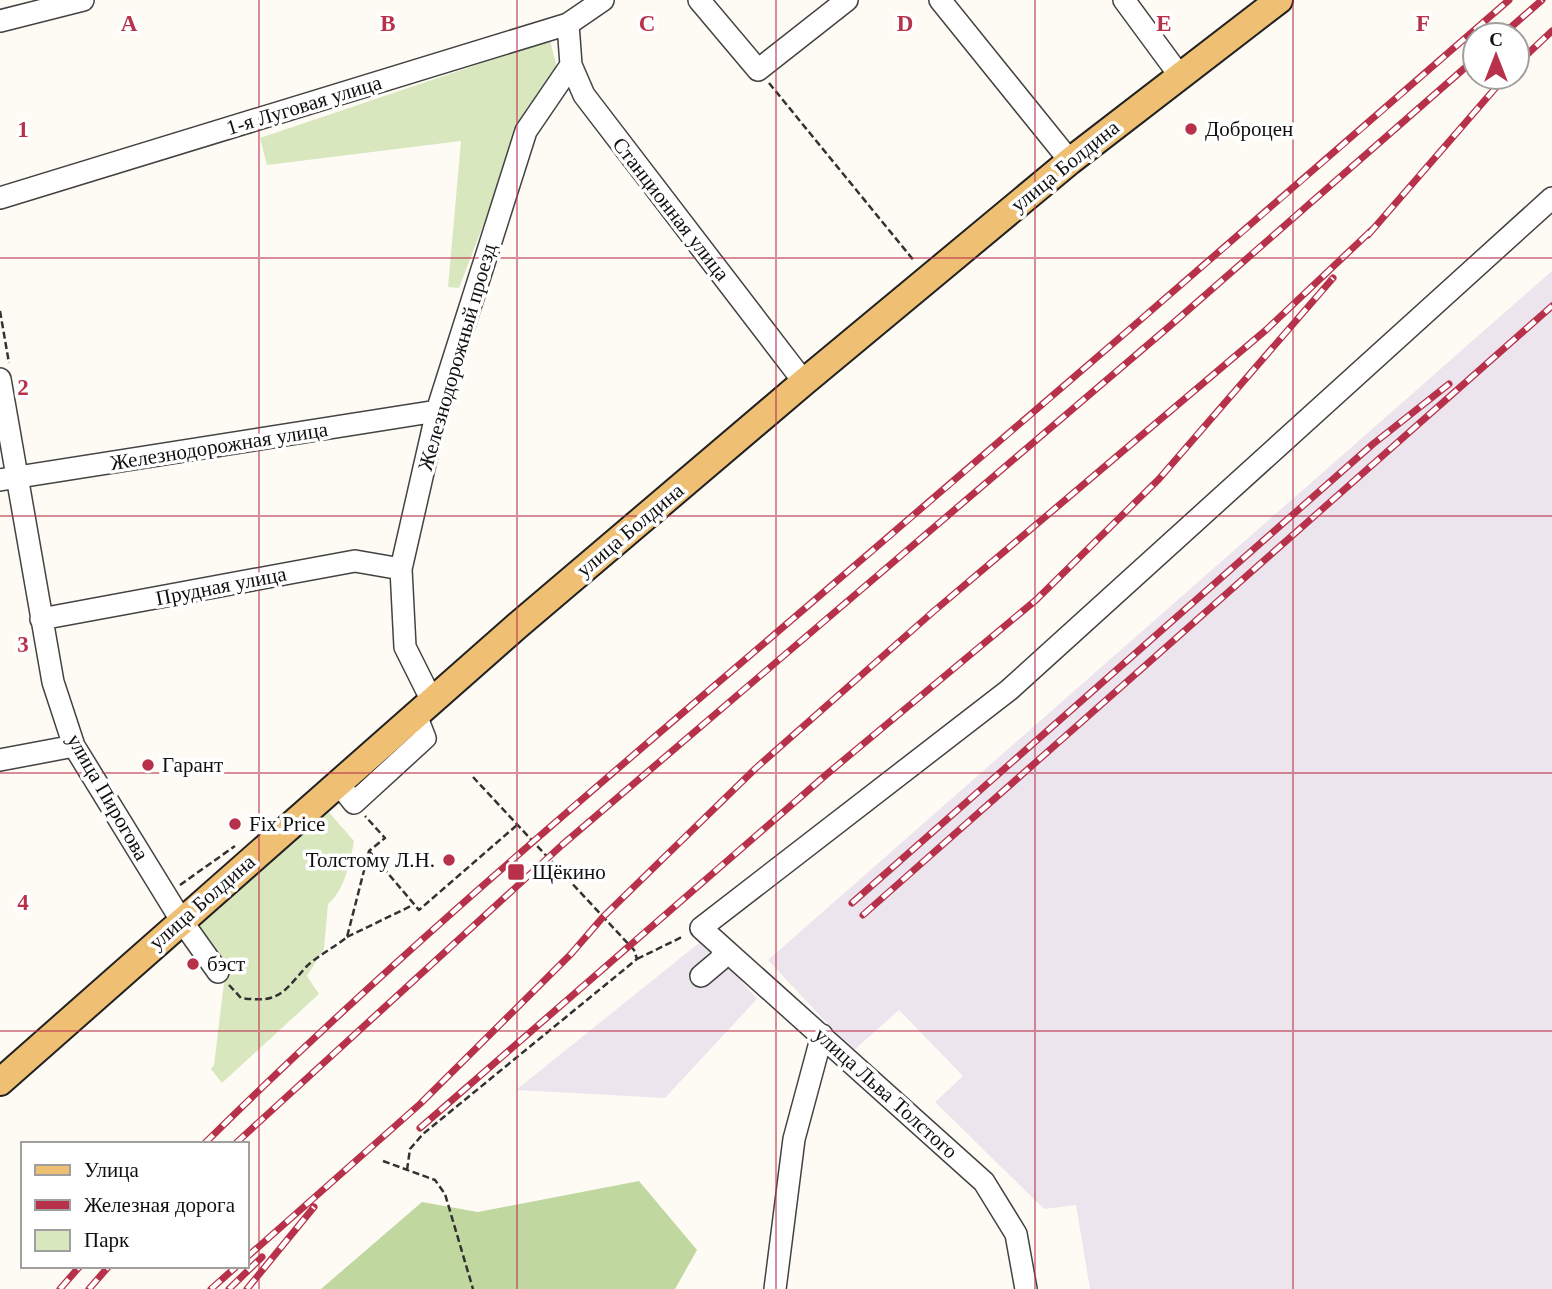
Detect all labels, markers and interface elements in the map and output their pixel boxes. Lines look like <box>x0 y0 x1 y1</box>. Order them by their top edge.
text: A <box>121 11 138 36</box>
text: B <box>380 11 396 36</box>
text: C <box>639 11 655 36</box>
text: D <box>897 11 913 36</box>
text: E <box>1156 11 1172 36</box>
text: F <box>1416 11 1430 36</box>
north arrow <box>1461 21 1531 91</box>
text: С <box>1489 29 1503 50</box>
street label: 1-я Луговая улица <box>224 70 385 140</box>
street label: улица Болдина <box>1006 115 1125 217</box>
text: 1 <box>17 117 29 142</box>
place label: Доброцен <box>1205 117 1293 141</box>
marker: Доброцен <box>1183 121 1199 137</box>
street label: Станционная улица <box>608 133 735 286</box>
street label: Железнодорожный проезд <box>413 240 501 473</box>
text: 2 <box>17 375 29 400</box>
street label: Железнодорожная улица <box>108 417 330 475</box>
street label: улица Болдина <box>572 478 689 582</box>
street label: Прудная улица <box>154 561 289 610</box>
text: 3 <box>17 632 29 657</box>
street label: улица Пирогова <box>62 729 154 865</box>
place label: Гарант <box>162 753 223 777</box>
marker: Гарант <box>140 757 156 773</box>
place label: Fix Price <box>249 812 325 836</box>
marker: Fix Price <box>227 816 243 832</box>
place label: Толстому Л.Н. <box>306 848 435 872</box>
street label: улица Болдина <box>144 849 260 954</box>
marker: Толстому Л.Н. <box>441 852 457 868</box>
place label: Щёкино <box>532 860 606 884</box>
marker: Щёкино <box>506 862 526 882</box>
text: 4 <box>17 890 29 915</box>
place label: бэст <box>207 952 245 976</box>
marker: бэст <box>185 956 201 972</box>
street label: улица Льва Толстого <box>809 1022 963 1164</box>
legend <box>21 1142 248 1268</box>
text: Улица <box>84 1158 139 1182</box>
text: Железная дорога <box>84 1193 236 1217</box>
text: Парк <box>84 1228 130 1252</box>

